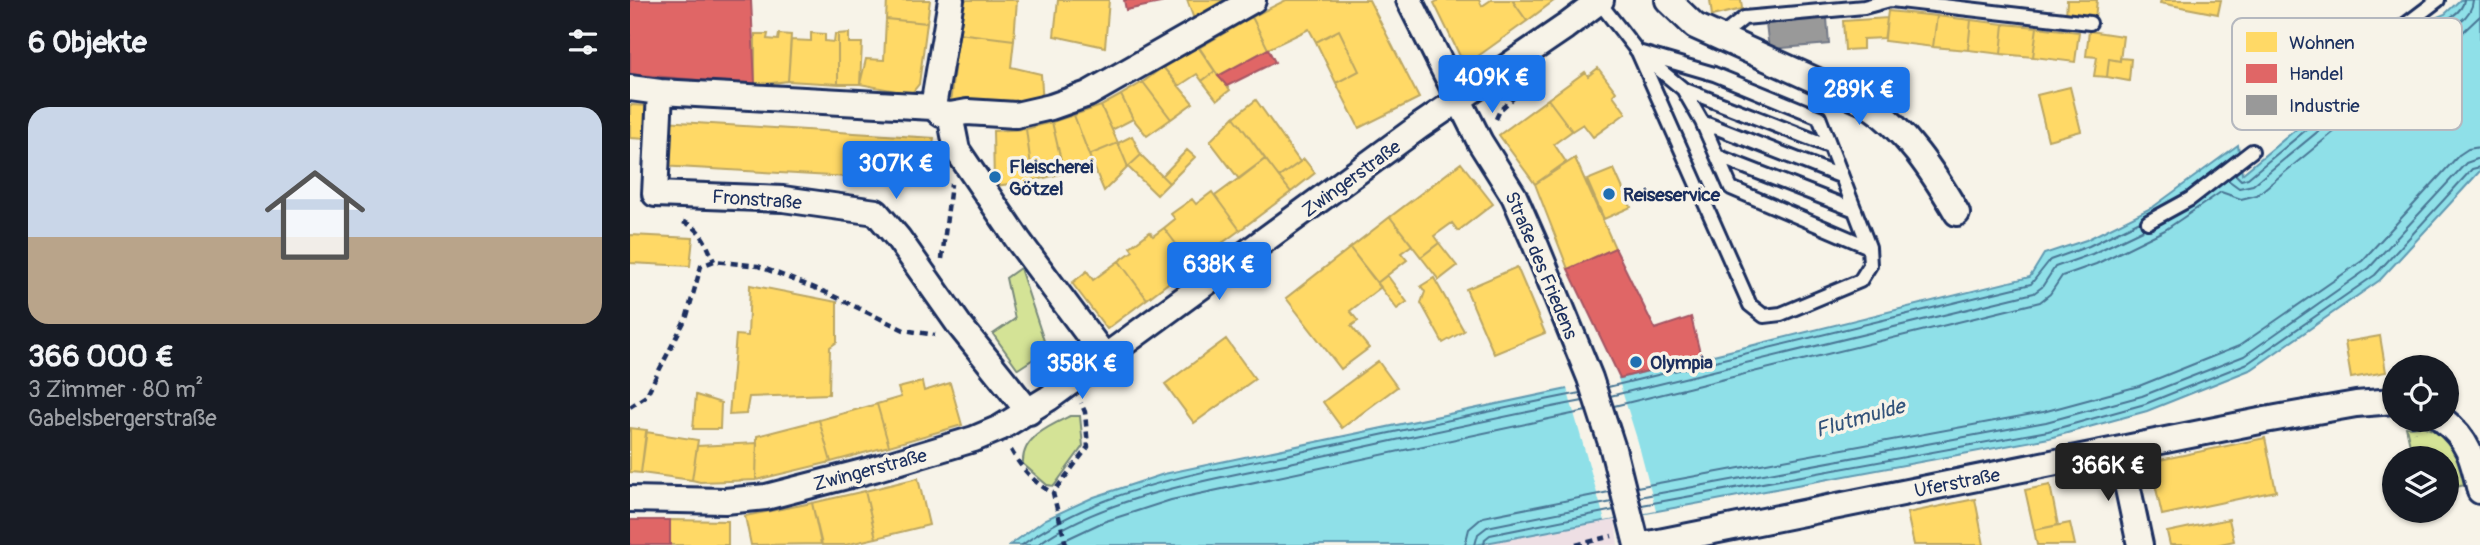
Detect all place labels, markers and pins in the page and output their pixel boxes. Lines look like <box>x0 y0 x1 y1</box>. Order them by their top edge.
pin: 409K € <box>1435 55 1549 115</box>
pin: 289K € <box>1802 68 1916 127</box>
pin: 307K € <box>839 142 953 201</box>
place label: Fleischerei Götzel <box>1009 155 1094 201</box>
marker: Fleischerei Götzel <box>987 169 1003 185</box>
place label: Reiseservice <box>1623 183 1721 207</box>
marker: Reiseservice <box>1601 186 1617 202</box>
pin: 638K € <box>1162 243 1276 302</box>
pin: 358K € <box>1025 342 1139 401</box>
place label: Olympia <box>1650 351 1713 375</box>
marker: Olympia <box>1628 354 1644 370</box>
pin: 366K € <box>2051 444 2165 503</box>

